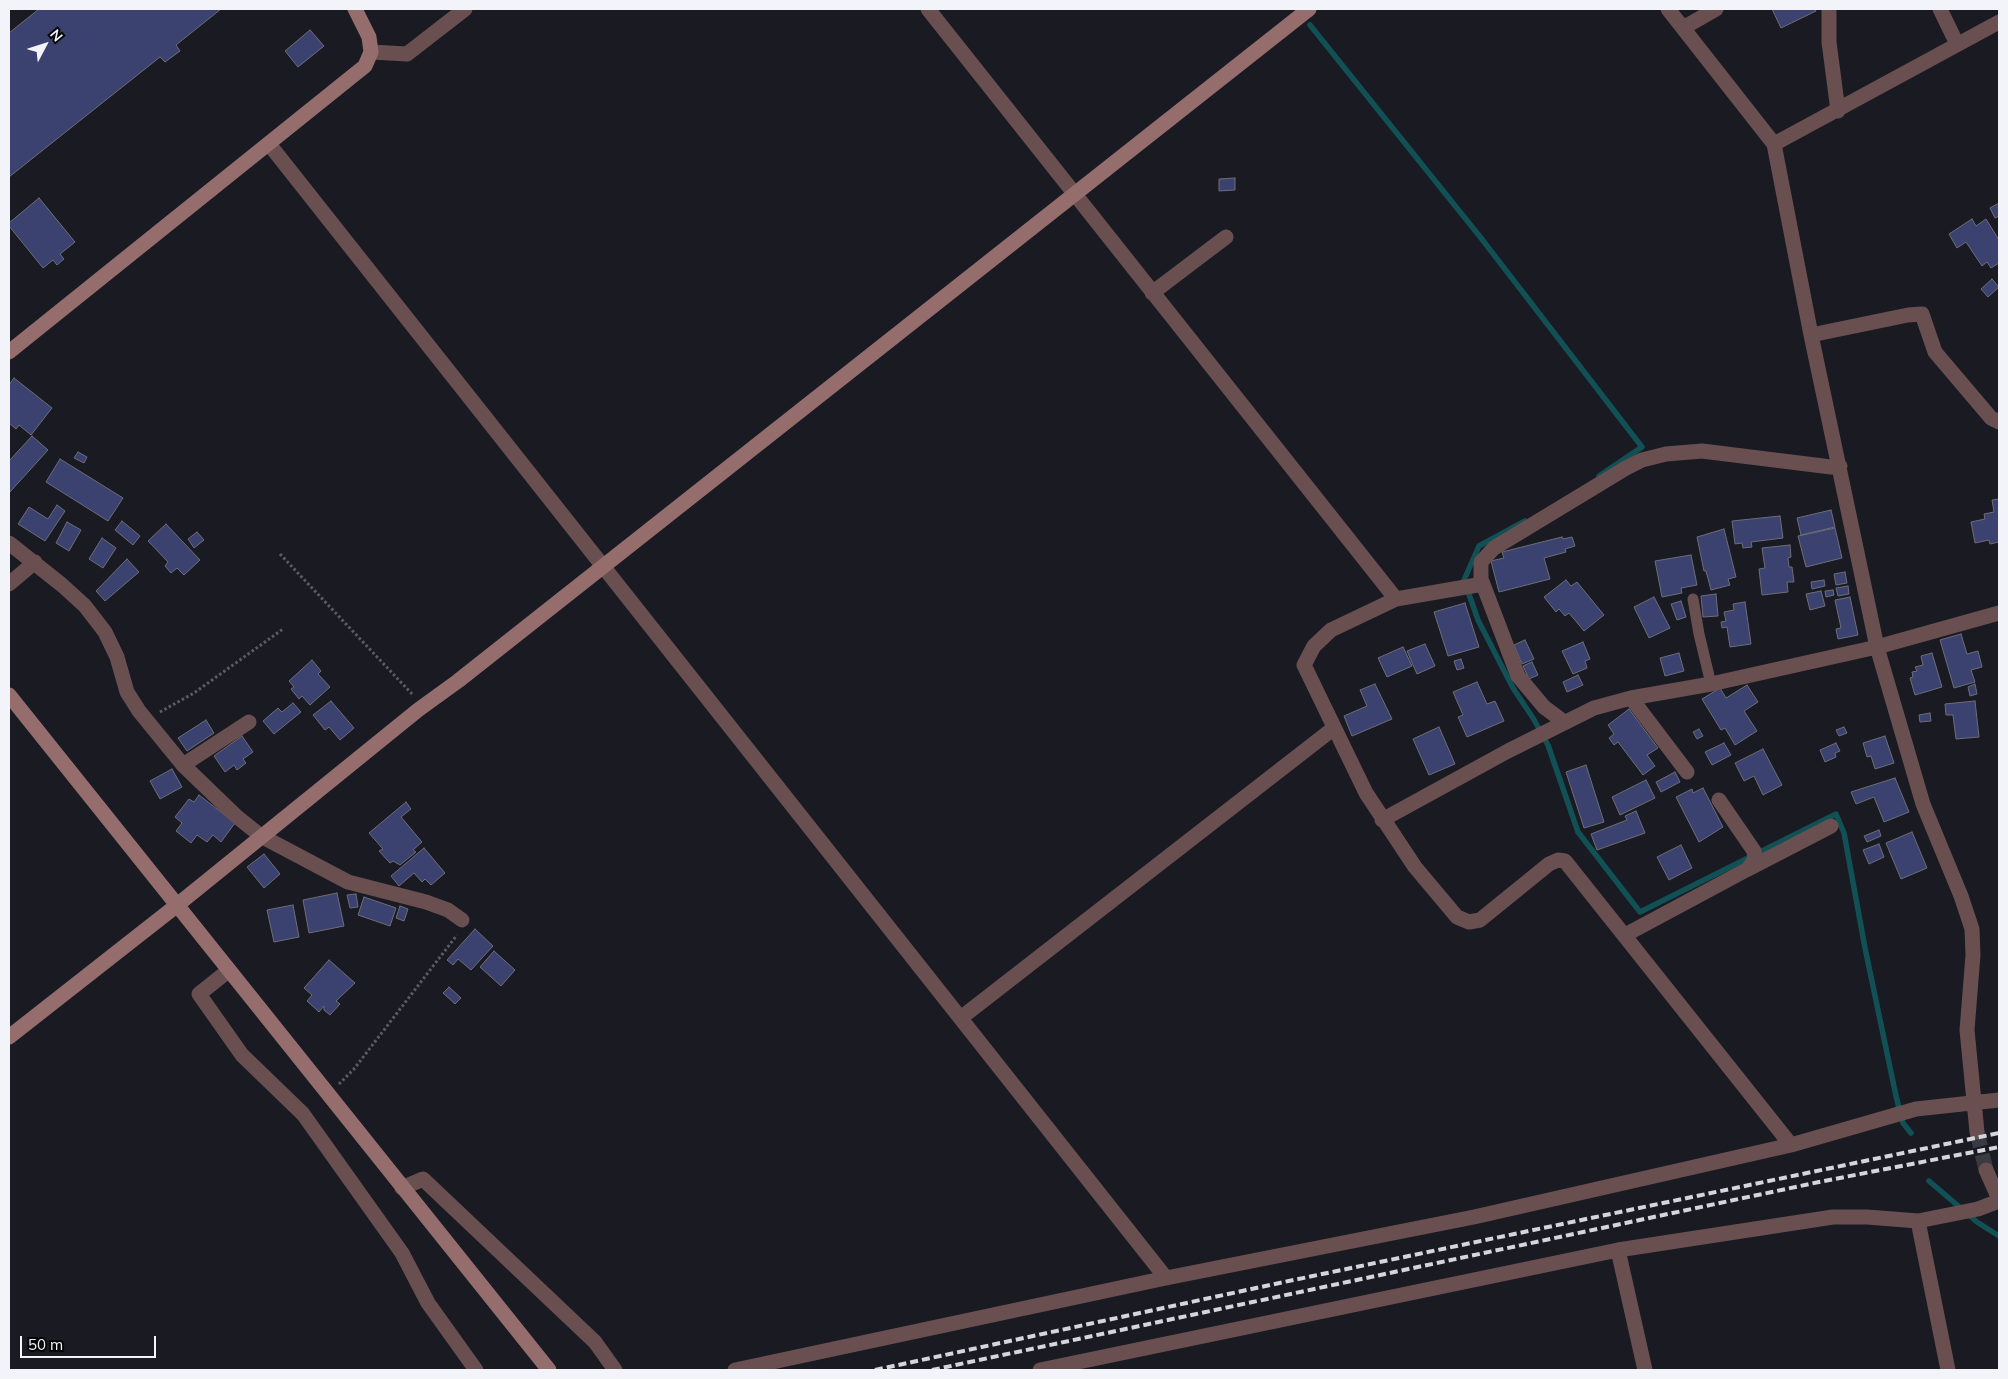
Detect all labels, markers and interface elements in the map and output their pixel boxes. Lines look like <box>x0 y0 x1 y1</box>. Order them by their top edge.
north arrow <box>20 20 70 70</box>
text: N <box>46 26 67 45</box>
scale bar <box>22 1326 159 1358</box>
text: 50 m <box>28 1335 63 1354</box>

